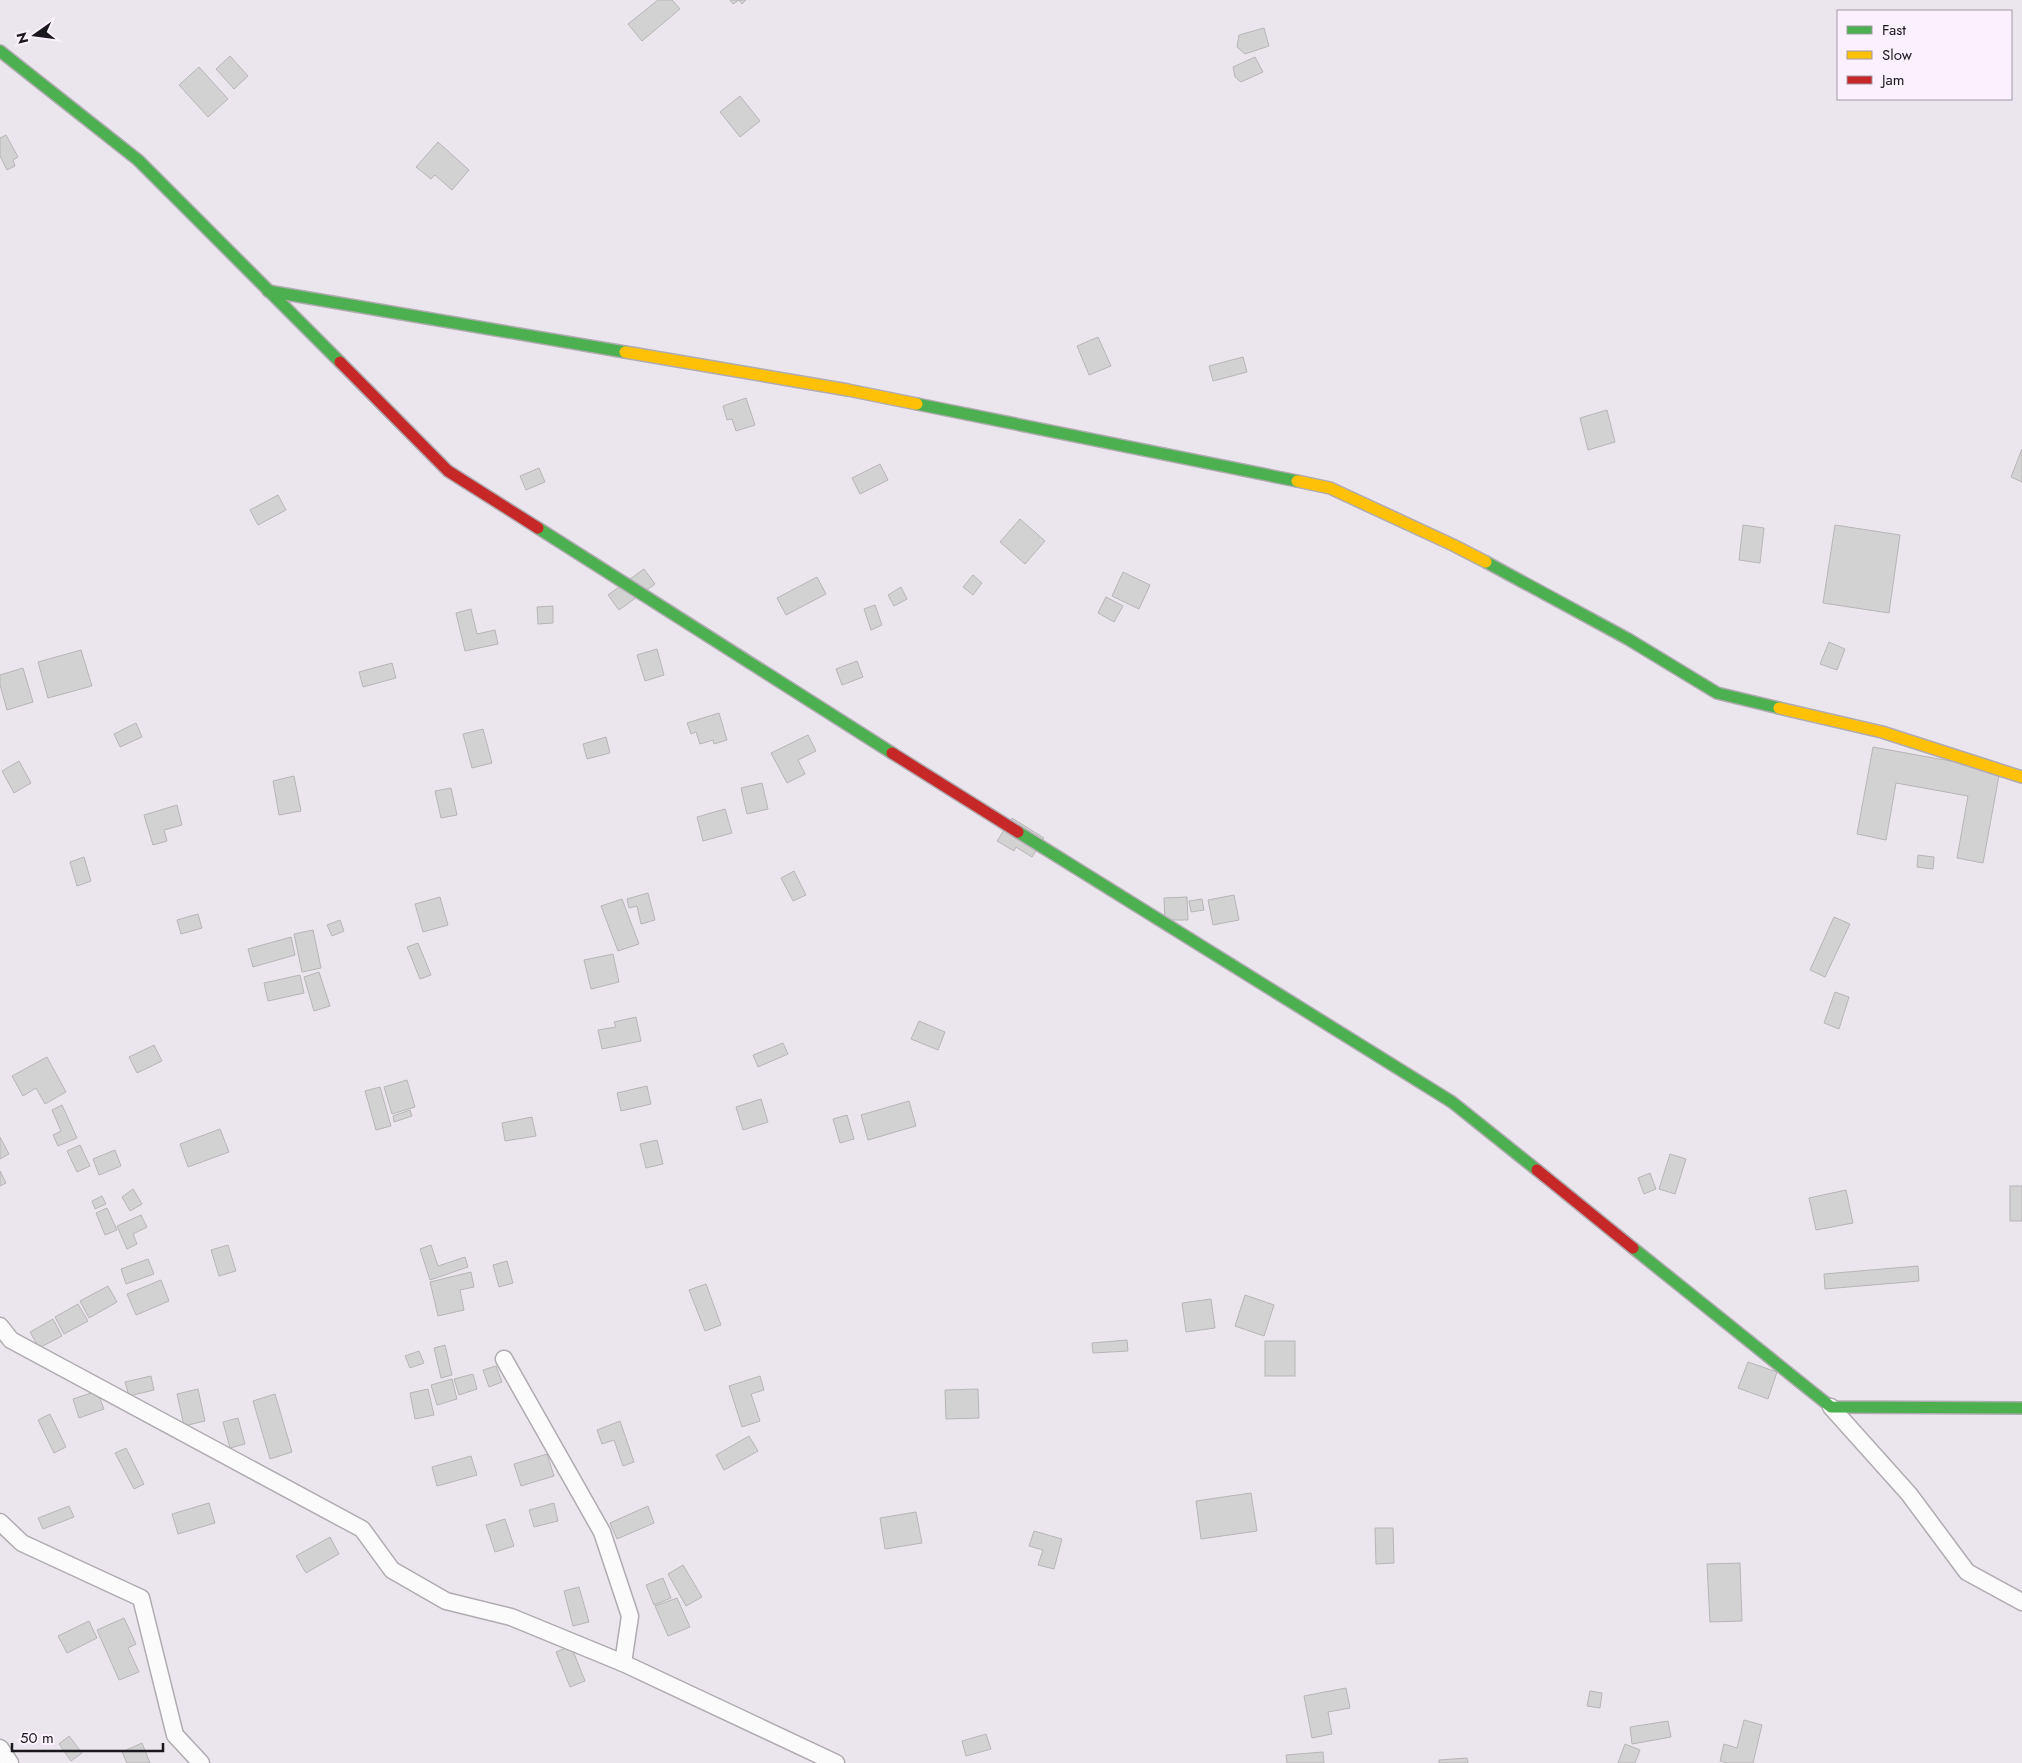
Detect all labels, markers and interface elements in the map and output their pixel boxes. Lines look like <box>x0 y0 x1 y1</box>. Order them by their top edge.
north arrow <box>10 10 60 60</box>
legend <box>1837 10 2012 100</box>
text: Fast <box>1882 19 1906 41</box>
text: N <box>11 30 33 46</box>
text: Slow <box>1882 44 1913 66</box>
text: Jam <box>1880 69 1905 91</box>
scale bar <box>12 1720 164 1752</box>
text: 50 m <box>20 1727 54 1749</box>

